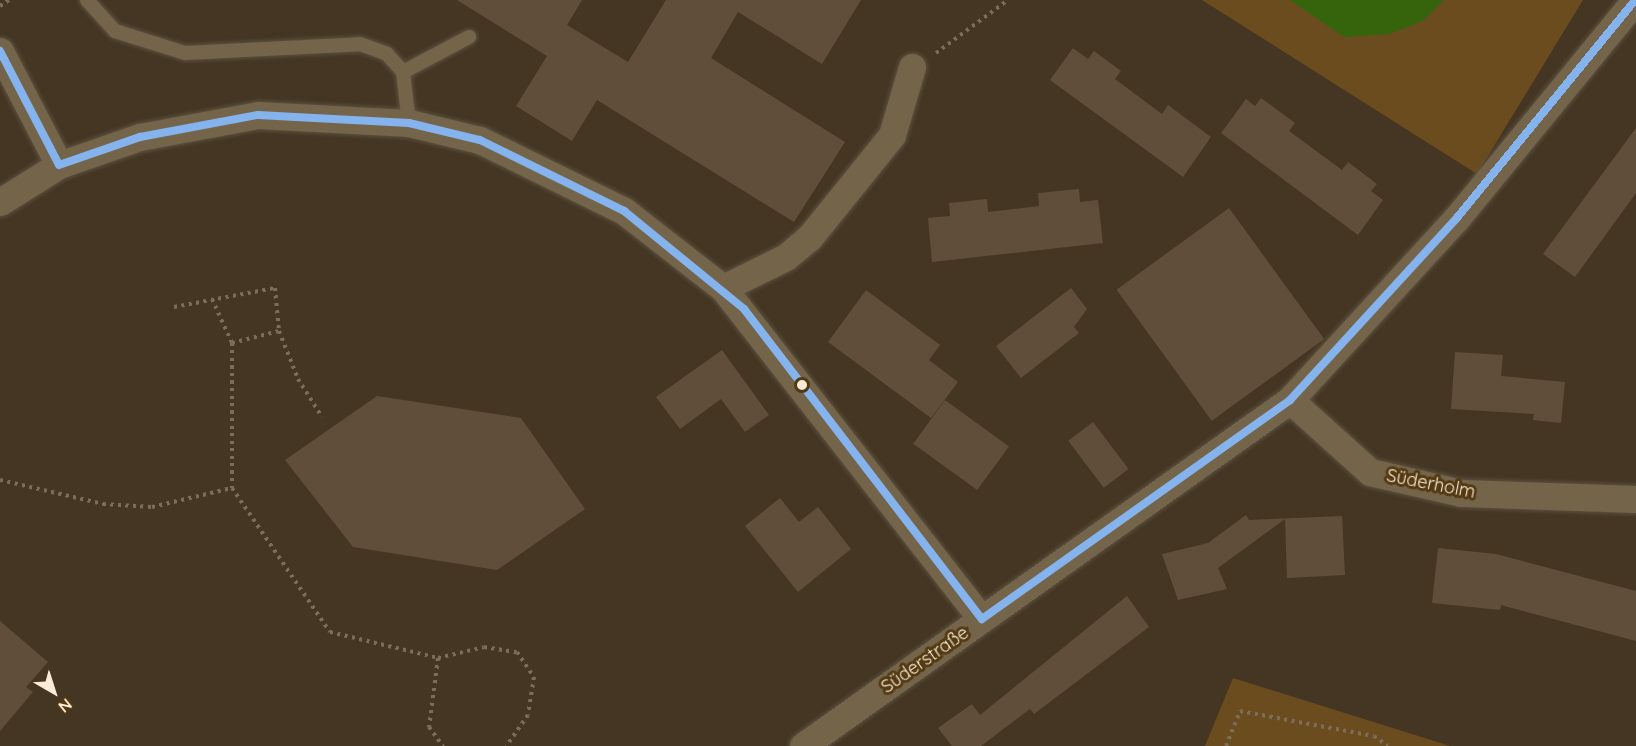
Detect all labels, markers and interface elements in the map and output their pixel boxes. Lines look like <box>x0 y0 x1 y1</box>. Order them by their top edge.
unlabelled marker <box>796 379 808 391</box>
street label: Süderholm <box>1385 465 1477 503</box>
street label: Süderstraße <box>877 622 973 698</box>
north arrow <box>24 662 84 722</box>
text: N <box>54 695 76 717</box>

